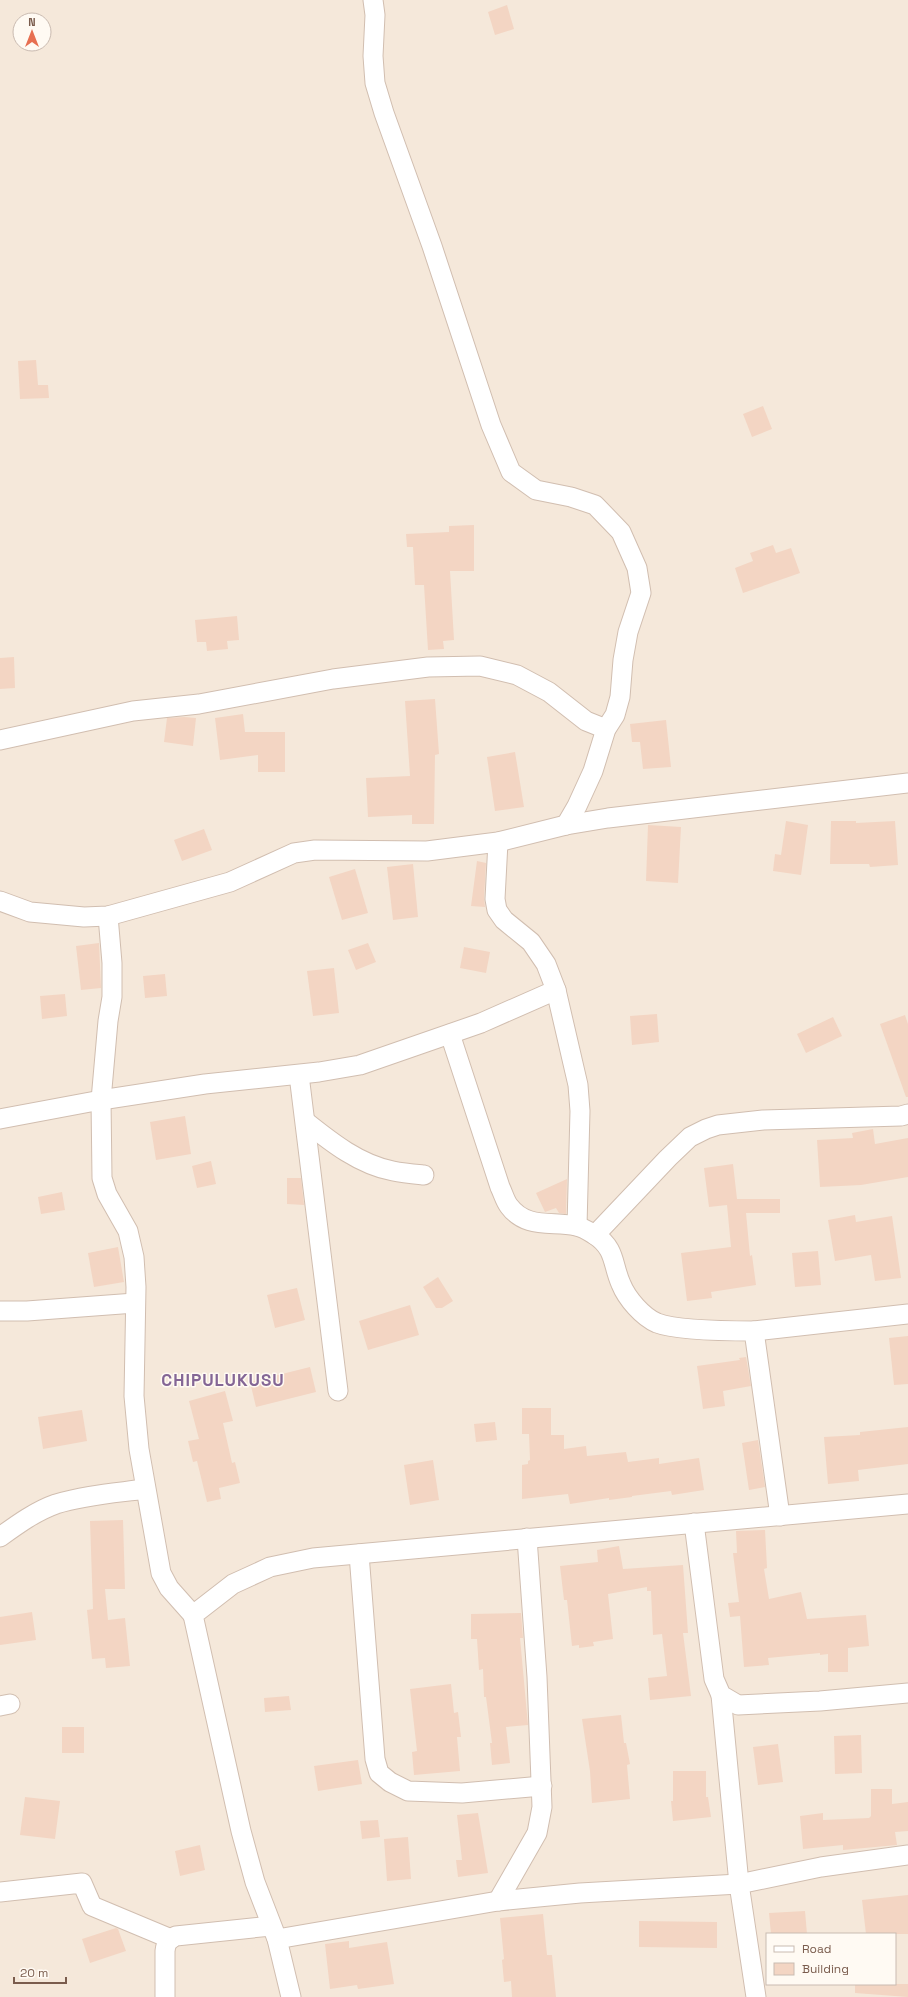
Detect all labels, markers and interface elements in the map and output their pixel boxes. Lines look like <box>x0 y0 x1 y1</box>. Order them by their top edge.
north arrow <box>12 12 52 52</box>
text: N <box>28 15 36 29</box>
district label: CHIPULUKUSU <box>161 1369 285 1391</box>
legend <box>766 1933 896 1985</box>
text: Road <box>802 1941 831 1957</box>
scale bar <box>14 1959 66 1985</box>
text: Building <box>802 1961 849 1977</box>
text: 20 m <box>20 1965 48 1981</box>

